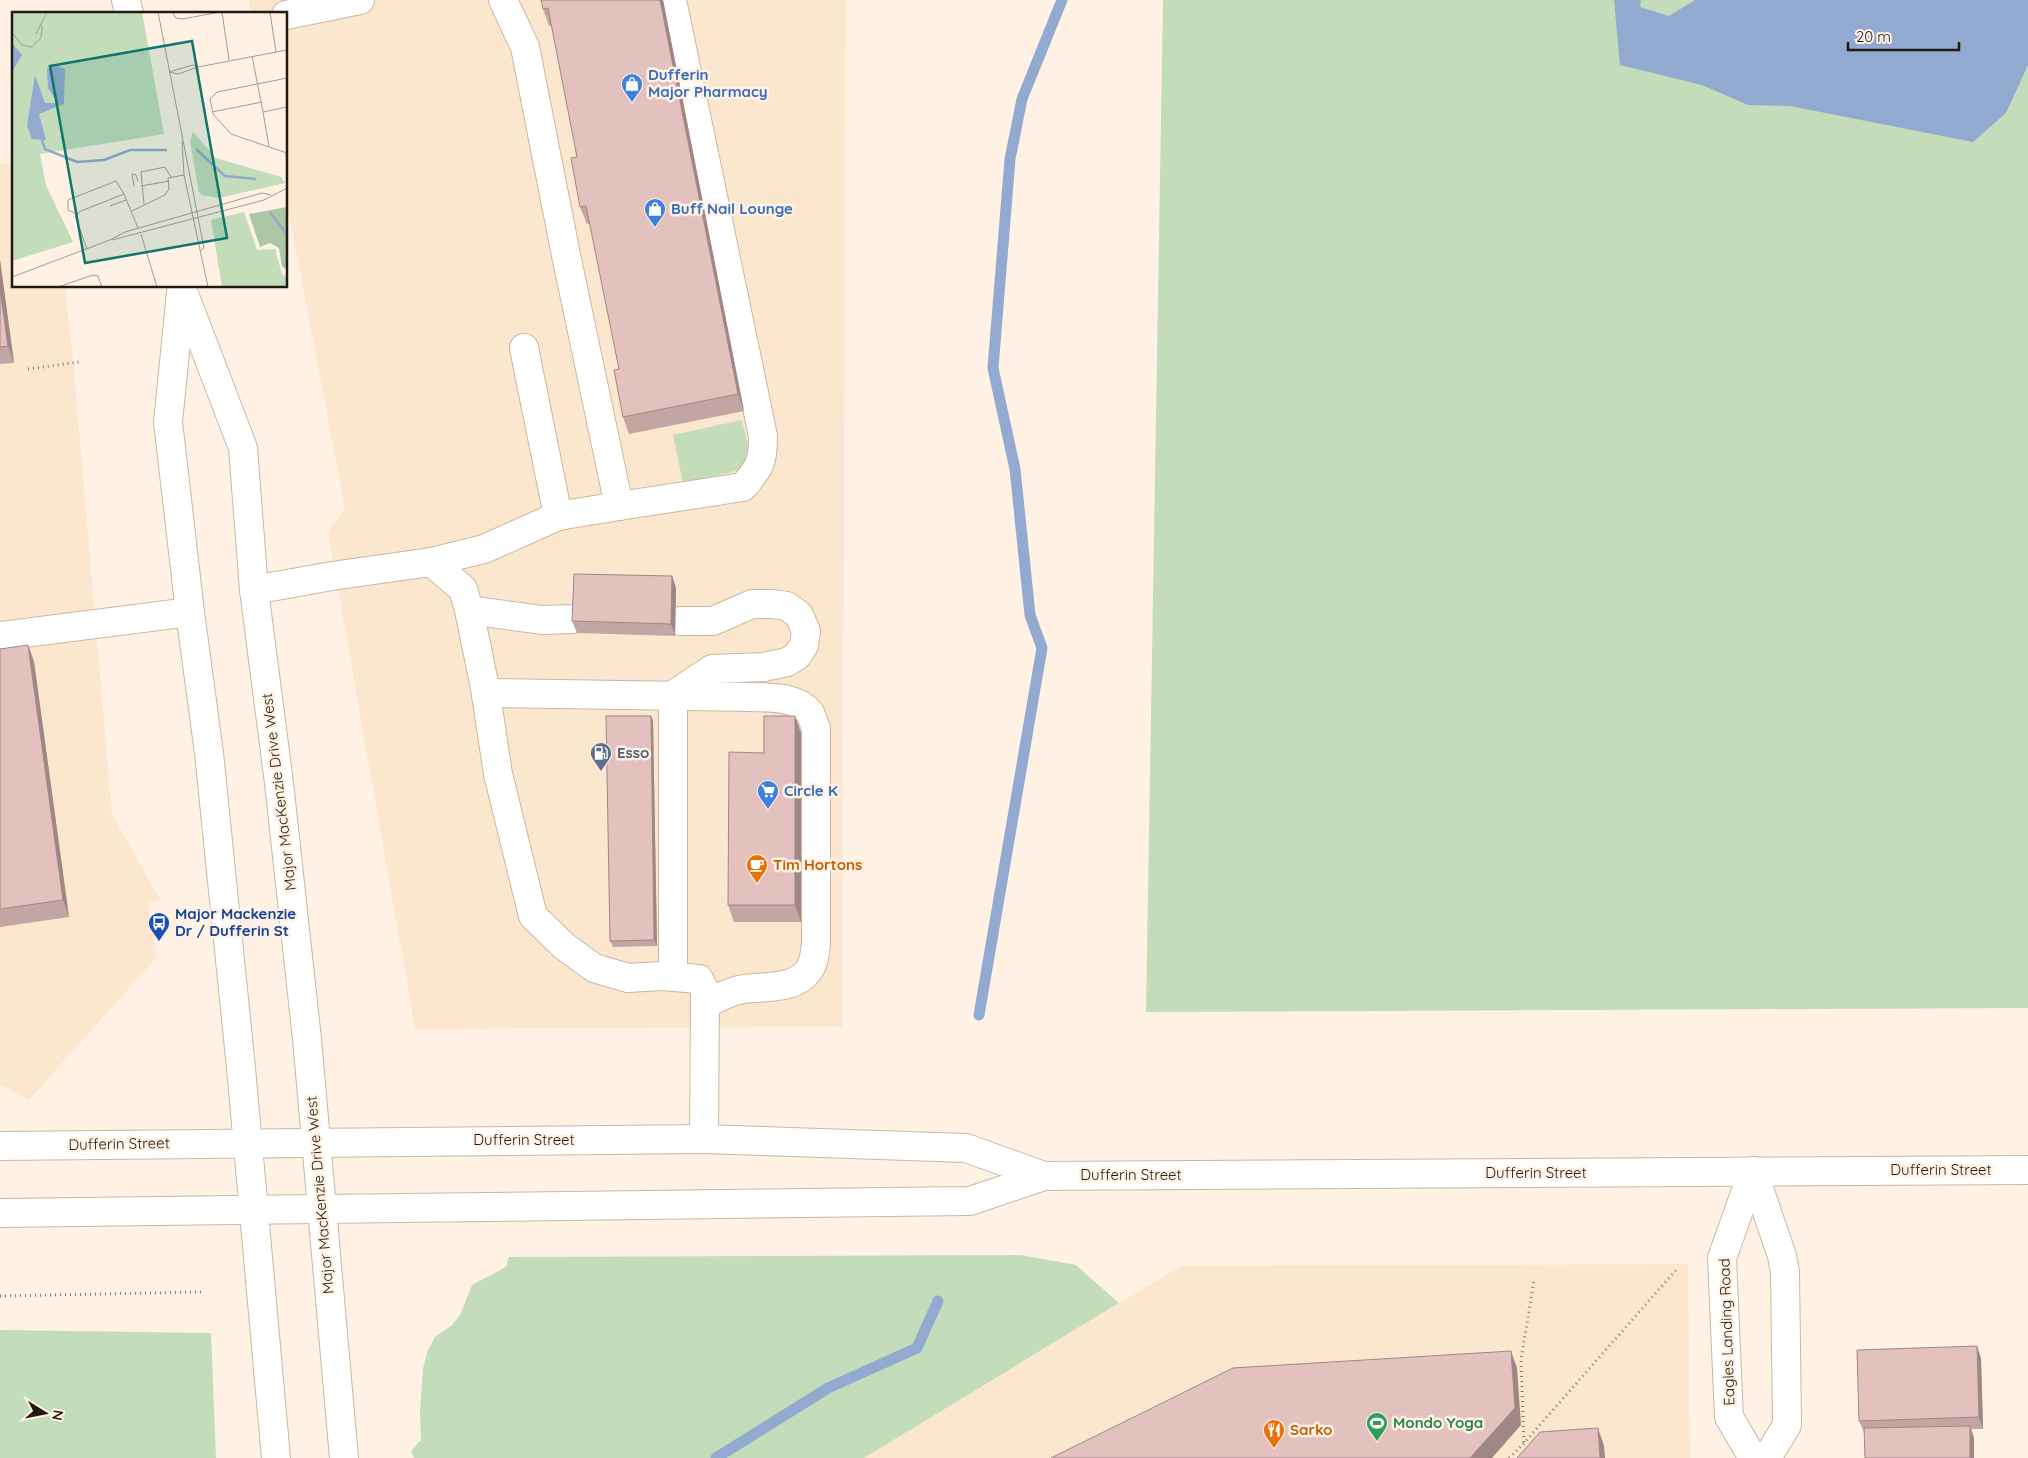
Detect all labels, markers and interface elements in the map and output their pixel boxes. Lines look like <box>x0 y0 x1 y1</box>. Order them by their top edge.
inset map <box>12 12 288 288</box>
scale bar <box>1848 20 1959 52</box>
text: 20 m <box>1856 27 1891 46</box>
place label: Dufferin Major Pharmacy <box>648 65 768 101</box>
shop icon: Dufferin Major Pharmacy <box>620 72 644 103</box>
shop icon: Buff Nail Lounge <box>643 197 667 228</box>
place label: Buff Nail Lounge <box>671 199 793 218</box>
street label: Major MacKenzie Drive West <box>257 692 300 892</box>
fuel station icon: Esso <box>589 741 613 772</box>
place label: Esso <box>617 743 649 762</box>
supermarket icon: Circle K <box>756 779 780 810</box>
place label: Circle K <box>784 781 838 800</box>
cafe icon: Tim Hortons <box>745 853 769 884</box>
place label: Tim Hortons <box>773 855 862 874</box>
place label: Major Mackenzie Dr / Dufferin St <box>175 904 296 940</box>
bus stop icon: Major Mackenzie Dr / Dufferin St <box>147 911 171 942</box>
street label: Major MacKenzie Drive West <box>301 1095 338 1295</box>
street label: Dufferin Street <box>473 1130 575 1149</box>
street label: Dufferin Street <box>68 1133 170 1154</box>
street label: Dufferin Street <box>1890 1160 1992 1179</box>
street label: Dufferin Street <box>1485 1163 1587 1182</box>
street label: Dufferin Street <box>1080 1165 1182 1184</box>
street label: Eagles Landing Road <box>1714 1258 1739 1406</box>
north arrow <box>20 1388 70 1438</box>
text: N <box>48 1409 68 1422</box>
sports icon: Mondo Yoga <box>1365 1411 1389 1442</box>
place label: Mondo Yoga <box>1393 1413 1483 1432</box>
restaurant icon: Sarko <box>1262 1418 1286 1449</box>
place label: Sarko <box>1290 1420 1332 1439</box>

